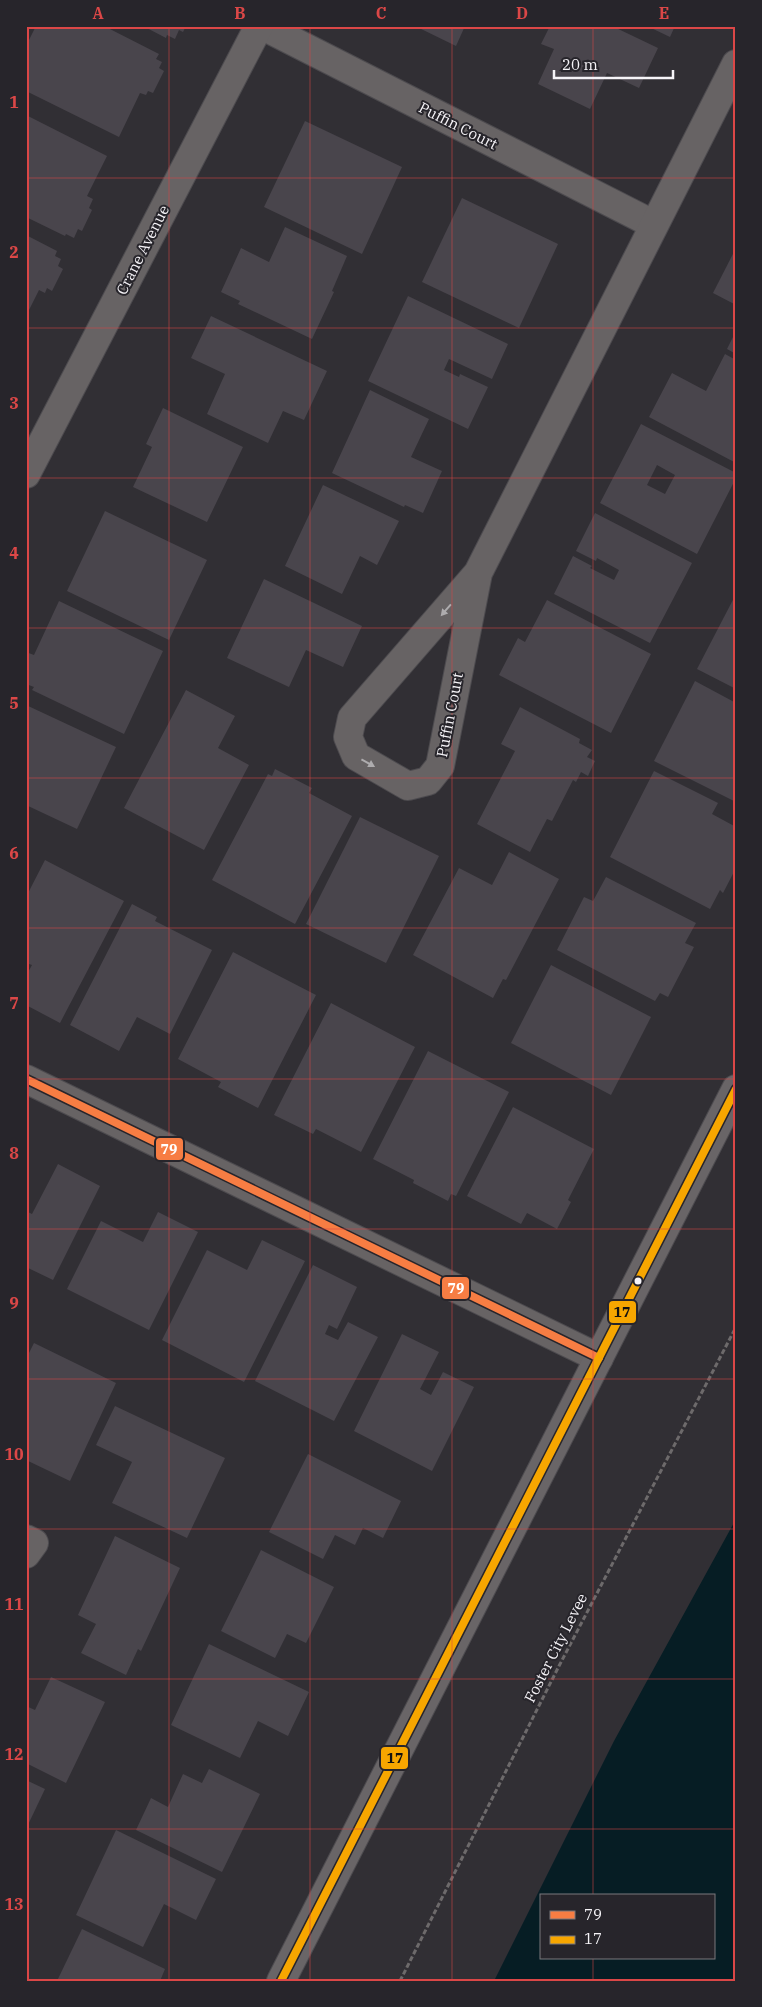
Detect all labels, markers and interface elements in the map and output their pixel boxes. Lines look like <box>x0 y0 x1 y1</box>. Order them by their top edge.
text: A <box>92 3 104 23</box>
text: B <box>234 3 246 23</box>
text: C <box>376 3 386 23</box>
text: D <box>516 3 528 23</box>
text: E <box>659 3 669 23</box>
scale bar <box>554 48 673 80</box>
text: 20 m <box>562 55 598 74</box>
text: 1 <box>9 92 19 112</box>
street label: Puffin Court <box>416 98 501 153</box>
street label: Crane Avenue <box>112 202 173 298</box>
text: 2 <box>9 242 19 262</box>
text: 3 <box>9 393 19 413</box>
text: 4 <box>9 543 19 563</box>
one-way arrow <box>440 603 452 615</box>
street label: Puffin Court <box>432 671 467 759</box>
text: 5 <box>9 693 19 713</box>
one-way arrow <box>360 759 375 767</box>
text: 6 <box>9 843 19 863</box>
text: 7 <box>9 993 19 1013</box>
line badge: 79 <box>155 1137 184 1161</box>
text: 79 <box>161 1140 177 1158</box>
text: 8 <box>9 1143 19 1163</box>
line badge: 79 <box>441 1276 470 1300</box>
unlabelled marker <box>633 1276 643 1286</box>
text: 79 <box>448 1279 464 1297</box>
text: 9 <box>9 1293 19 1313</box>
line badge: 17 <box>608 1300 637 1324</box>
text: 17 <box>614 1303 630 1321</box>
text: 10 <box>4 1444 24 1464</box>
street label: Foster City Levee <box>520 1590 591 1706</box>
text: 11 <box>4 1594 24 1614</box>
text: 12 <box>4 1744 24 1764</box>
line badge: 17 <box>380 1746 409 1770</box>
text: 17 <box>387 1749 403 1767</box>
text: 13 <box>4 1894 24 1914</box>
legend <box>540 1894 714 1960</box>
text: 79 <box>584 1905 602 1924</box>
text: 17 <box>584 1929 602 1948</box>

